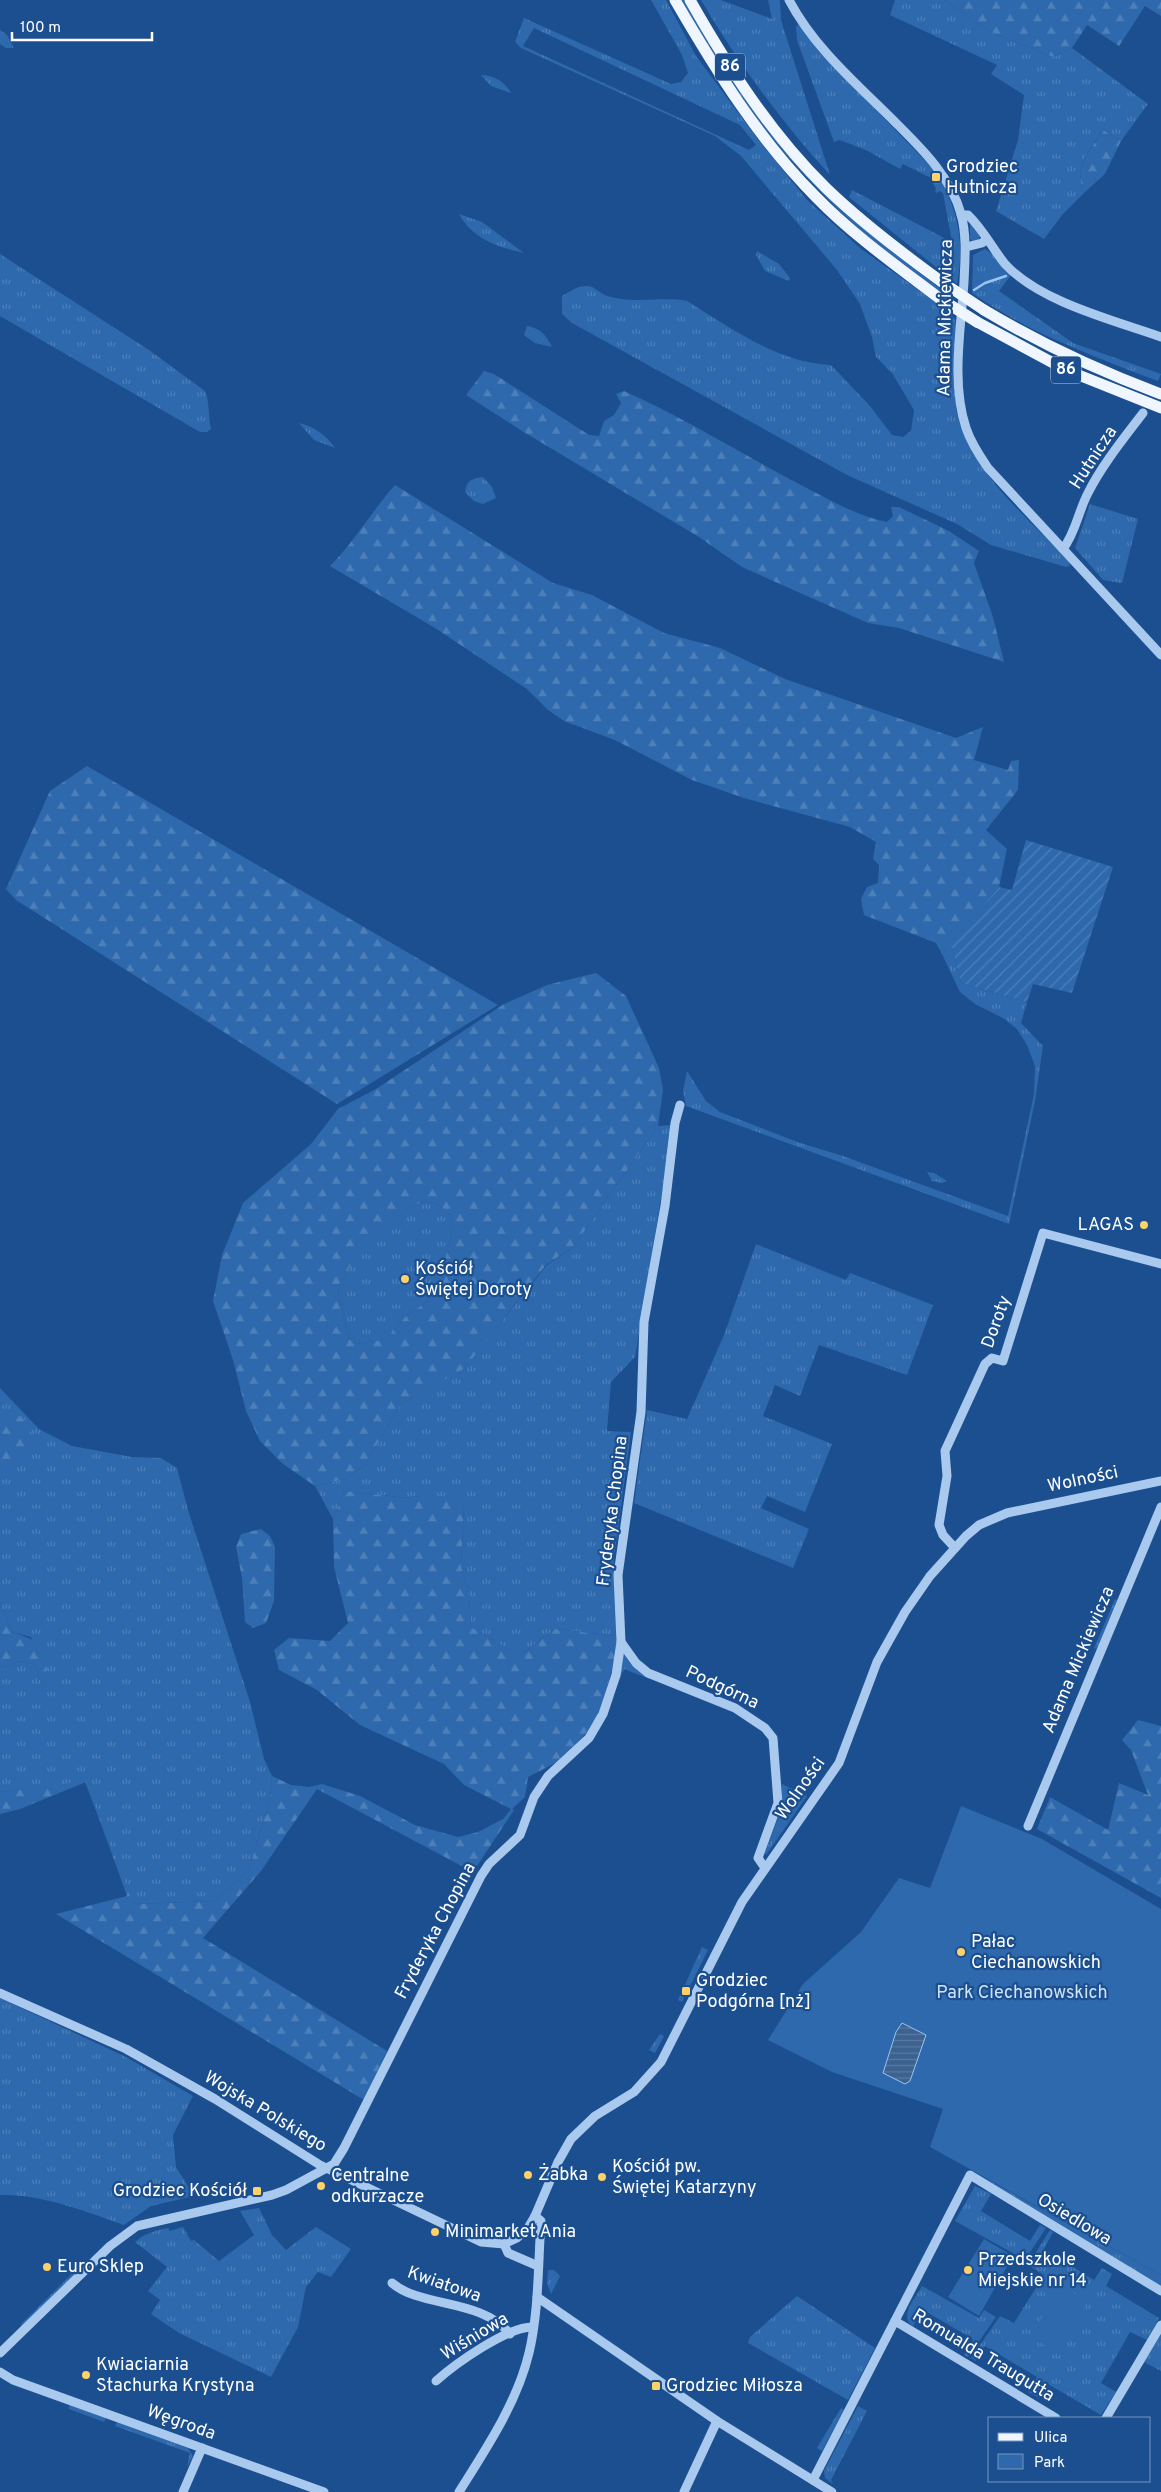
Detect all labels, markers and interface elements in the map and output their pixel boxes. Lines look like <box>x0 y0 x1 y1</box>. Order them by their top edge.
scale bar <box>12 10 152 42</box>
text: 100 m <box>20 19 61 38</box>
road number: 86 <box>715 54 745 80</box>
place label: Grodziec Hutnicza <box>946 156 1018 200</box>
marker: Grodziec Hutnicza <box>930 171 942 183</box>
street label: Adama Mickiewicza <box>933 239 959 397</box>
road number: 86 <box>1051 356 1081 384</box>
street label: Hutnicza <box>1065 422 1123 494</box>
place label: LAGAS <box>1078 1214 1134 1237</box>
marker: LAGAS <box>1138 1219 1150 1231</box>
place label: Kościół Świętej Doroty <box>415 1258 532 1302</box>
marker: Kościół Świętej Doroty <box>399 1273 411 1285</box>
street label: Doroty <box>977 1292 1017 1352</box>
street label: Fryderyka Chopina <box>592 1435 634 1587</box>
street label: Wolności <box>1045 1461 1121 1499</box>
street label: Adama Mickiewicza <box>1038 1583 1120 1737</box>
street label: Podgórna <box>682 1661 762 1715</box>
street label: Wolności <box>771 1753 831 1825</box>
street label: Fryderyka Chopina <box>390 1859 482 2003</box>
place label: Pałac Ciechanowskich <box>971 1931 1101 1975</box>
marker: Pałac Ciechanowskich <box>955 1946 967 1958</box>
place label: Grodziec Podgórna [nż] <box>696 1970 811 2014</box>
park label: Park Ciechanowskich <box>936 1982 1108 2005</box>
marker: Grodziec Podgórna [nż] <box>680 1985 692 1997</box>
street label: Wojska Polskiego <box>199 2066 331 2158</box>
place label: Kościół pw. Świętej Katarzyny <box>612 2156 756 2200</box>
place label: Żabka <box>538 2162 588 2187</box>
place label: Centralne odkurzacze <box>331 2165 424 2209</box>
marker: Żabka <box>522 2169 534 2181</box>
marker: Kościół pw. Świętej Katarzyny <box>596 2171 608 2183</box>
place label: Grodziec Kościół <box>113 2180 247 2203</box>
marker: Centralne odkurzacze <box>315 2180 327 2192</box>
marker: Grodziec Kościół <box>251 2185 263 2197</box>
street label: Osiedlowa <box>1033 2189 1115 2251</box>
place label: Minimarket Ania <box>445 2221 576 2244</box>
marker: Minimarket Ania <box>429 2226 441 2238</box>
place label: Przedszkole Miejskie nr 14 <box>978 2249 1087 2293</box>
place label: Euro Sklep <box>57 2256 144 2279</box>
marker: Euro Sklep <box>41 2261 53 2273</box>
street label: Kwiatowa <box>404 2262 484 2308</box>
marker: Przedszkole Miejskie nr 14 <box>962 2264 974 2276</box>
street label: Romualda Traugutta <box>908 2304 1058 2408</box>
street label: Wiśniowa <box>437 2308 513 2366</box>
place label: Kwiaciarnia Stachurka Krystyna <box>96 2354 254 2398</box>
marker: Kwiaciarnia Stachurka Krystyna <box>80 2369 92 2381</box>
place label: Grodziec Miłosza <box>666 2375 803 2398</box>
marker: Grodziec Miłosza <box>650 2380 662 2392</box>
street label: Węgroda <box>143 2400 219 2446</box>
legend <box>988 2417 1151 2482</box>
text: Ulica <box>1034 2429 1067 2448</box>
text: Park <box>1034 2454 1065 2473</box>

